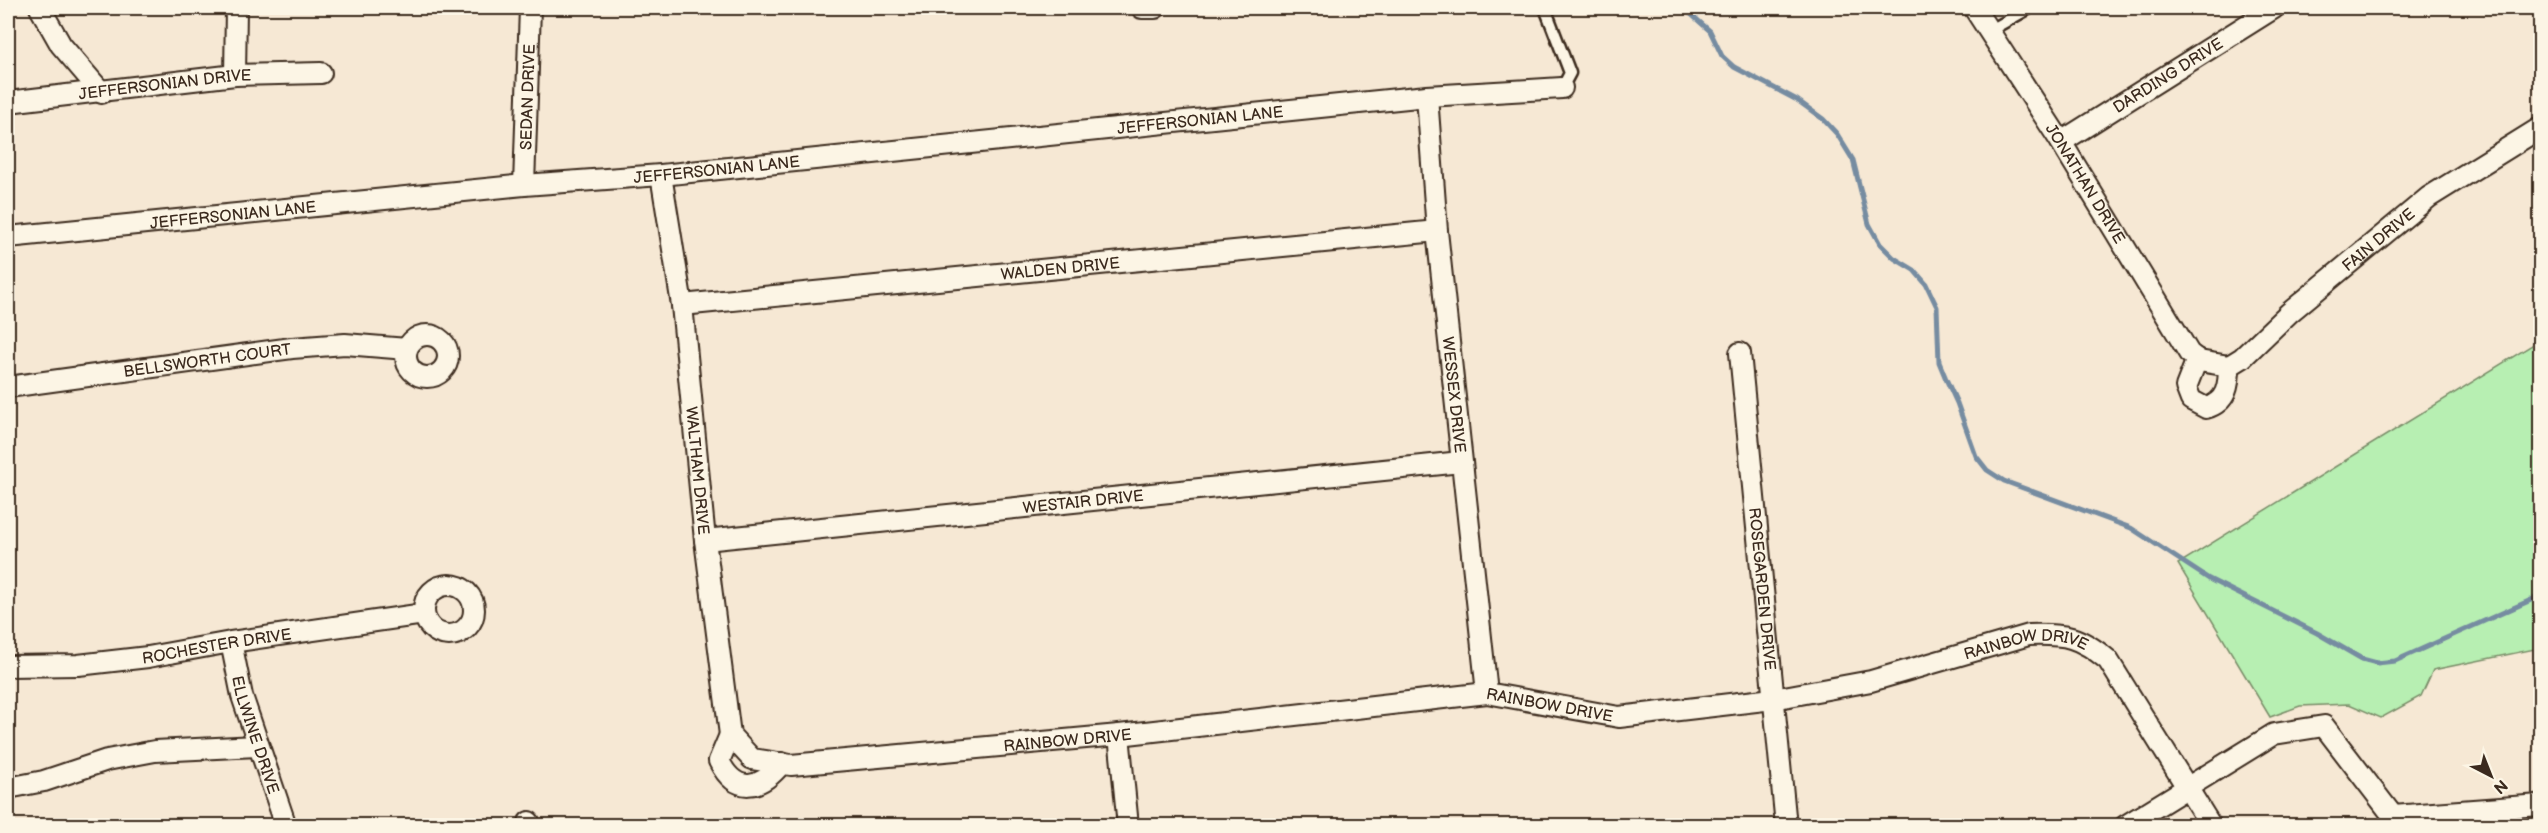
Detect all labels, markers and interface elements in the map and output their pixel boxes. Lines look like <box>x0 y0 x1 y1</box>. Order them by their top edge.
street label: DARDING DRIVE <box>2110 35 2227 118</box>
street label: SEDAN DRIVE <box>517 44 540 150</box>
street label: JEFFERSONIAN DRIVE <box>78 67 252 105</box>
street label: JEFFERSONIAN LANE <box>1116 103 1284 139</box>
street label: JONATHAN DRIVE <box>2041 121 2128 247</box>
street label: JEFFERSONIAN LANE <box>633 153 801 188</box>
street label: JEFFERSONIAN LANE <box>149 198 317 234</box>
street label: FAIN DRIVE <box>2339 205 2419 276</box>
street label: WALDEN DRIVE <box>1000 254 1121 285</box>
street label: WESSEX DRIVE <box>1437 336 1469 454</box>
street label: BELLSWORTH COURT <box>122 340 293 382</box>
street label: WALTHAM DRIVE <box>681 406 712 536</box>
street label: WESTAIR DRIVE <box>1022 487 1145 518</box>
street label: ROSEGARDEN DRIVE <box>1744 507 1779 671</box>
street label: ROCHESTER DRIVE <box>141 625 293 669</box>
street label: RAINBOW DRIVE <box>1962 627 2091 664</box>
street label: ELLWINE DRIVE <box>227 674 282 797</box>
street label: RAINBOW DRIVE <box>1485 685 1614 727</box>
street label: RAINBOW DRIVE <box>1003 726 1133 757</box>
north arrow <box>2461 746 2521 806</box>
text: N <box>2489 775 2511 797</box>

